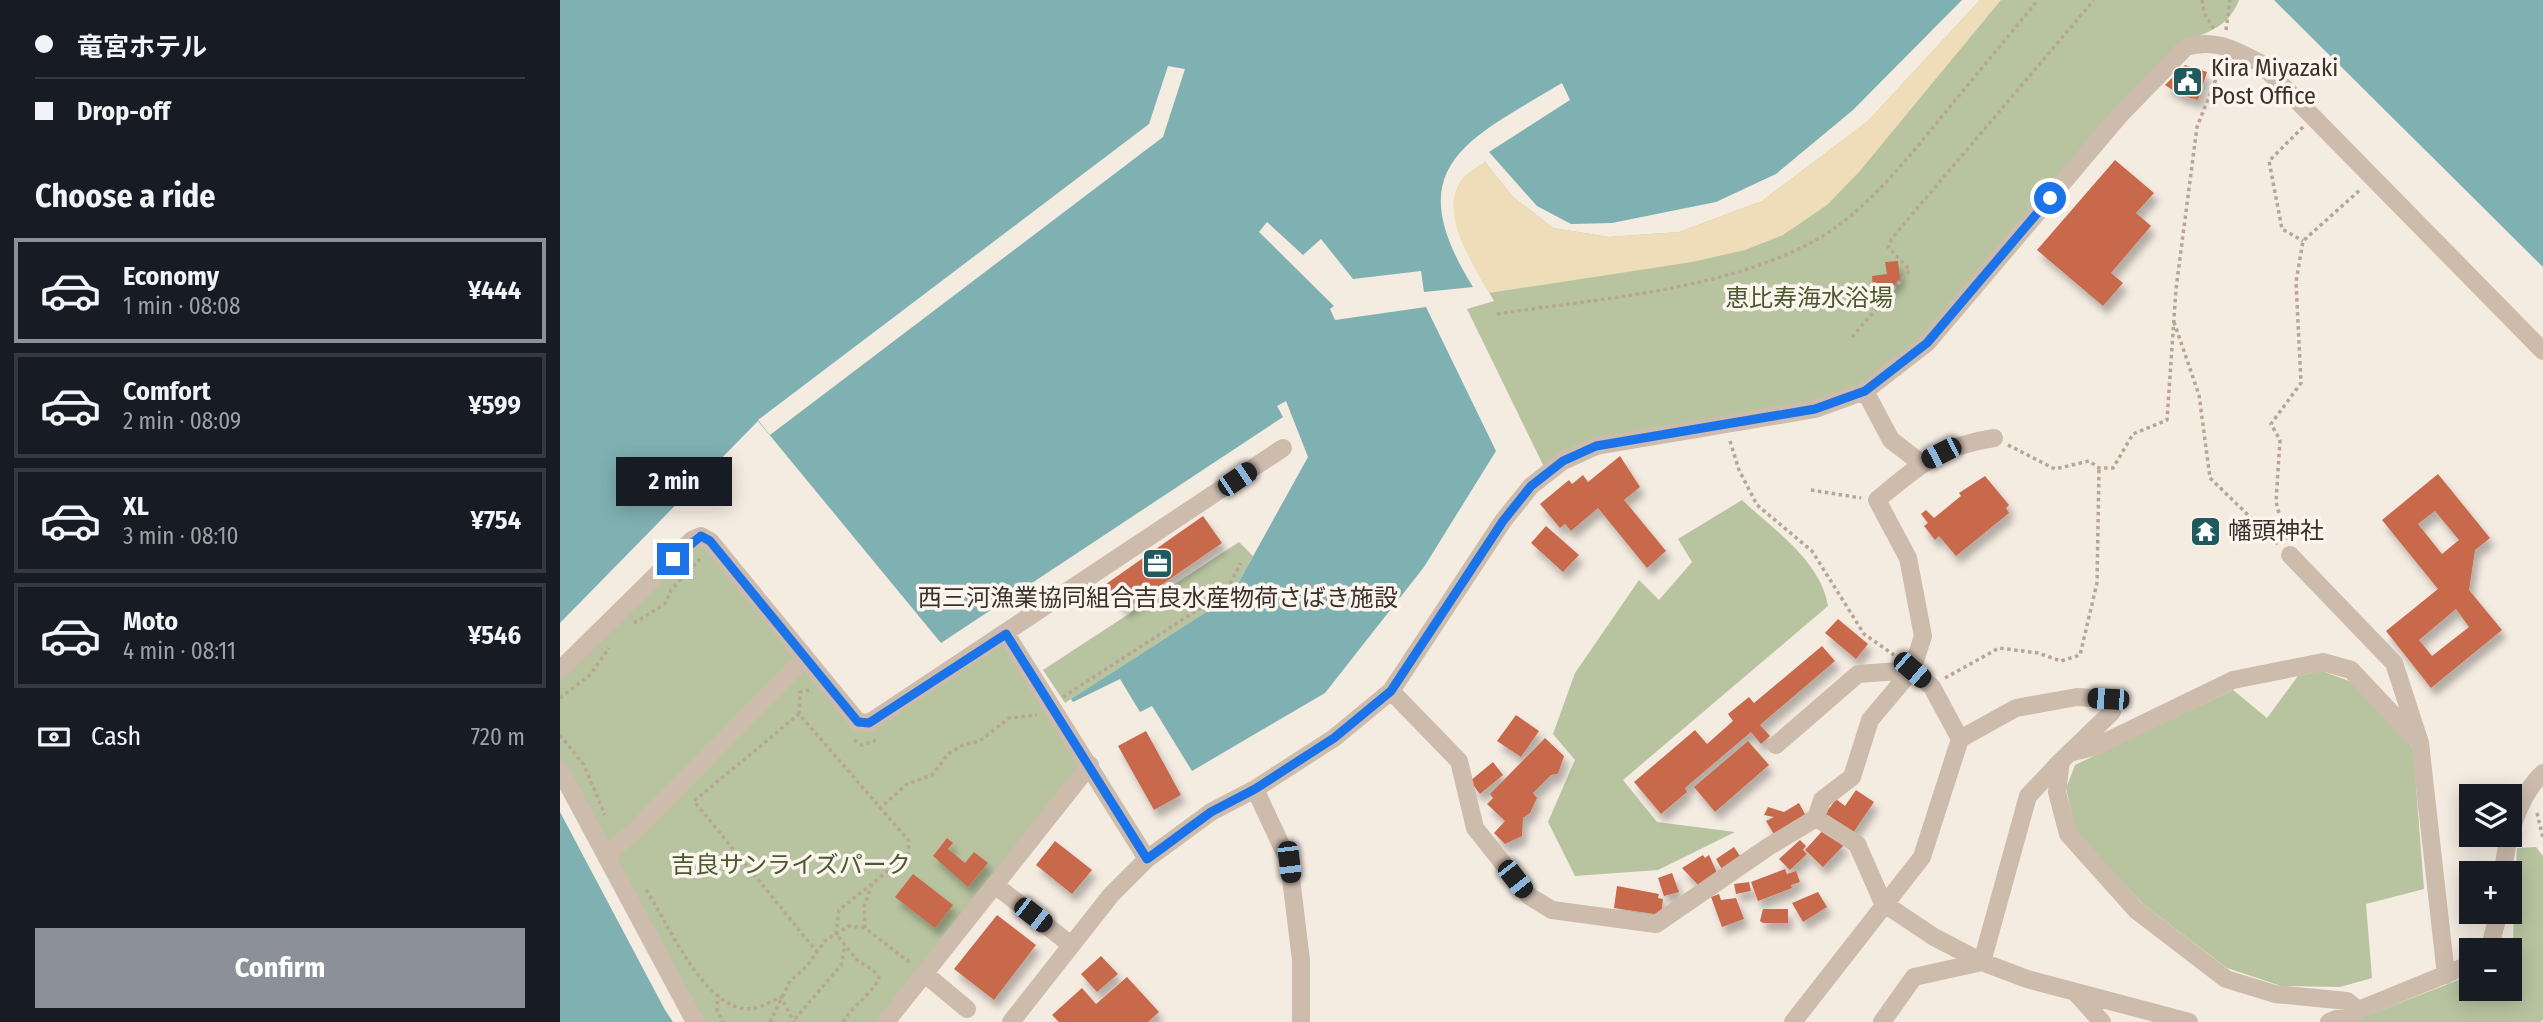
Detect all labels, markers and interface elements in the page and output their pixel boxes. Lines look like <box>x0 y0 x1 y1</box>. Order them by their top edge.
text: 竜宮ホテル <box>77 32 207 63</box>
place label: Kira Miyazaki Post Office <box>2211 54 2338 110</box>
public building icon: Kira Miyazaki Post Office <box>2171 65 2205 99</box>
text: Drop-off <box>77 96 170 127</box>
text: Choose a ride <box>35 177 216 215</box>
route start <box>2034 182 2066 214</box>
icon: car <box>39 259 102 322</box>
text: Economy <box>123 261 219 292</box>
text: ¥444 <box>468 275 521 306</box>
park label: 恵比寿海水浴場 <box>1725 284 1893 312</box>
text: 1 min · 08:08 <box>123 292 241 320</box>
icon: car <box>39 374 102 437</box>
text: Comfort <box>123 376 211 407</box>
text: ¥599 <box>469 390 521 421</box>
text: 2 min · 08:09 <box>123 407 241 435</box>
car <box>1918 434 1965 472</box>
callout: 2 min <box>615 458 731 506</box>
car <box>1214 459 1261 499</box>
text: 2 min <box>649 467 700 495</box>
icon: car <box>39 489 102 552</box>
text: XL <box>123 491 149 522</box>
text: ¥754 <box>471 505 521 536</box>
temple icon: 幡頭神社 <box>2188 514 2222 548</box>
place label: 幡頭神社 <box>2228 517 2324 545</box>
text: 3 min · 08:10 <box>123 522 238 550</box>
route end <box>657 543 689 575</box>
office icon: 西三河漁業協同組合吉良水産物荷さばき施設 <box>1141 547 1175 581</box>
place label: 西三河漁業協同組合吉良水産物荷さばき施設 <box>918 584 1398 612</box>
icon: car <box>39 604 102 667</box>
text: Moto <box>123 606 178 637</box>
text: ¥546 <box>468 620 521 651</box>
text: 4 min · 08:11 <box>123 637 236 665</box>
car <box>1890 648 1935 692</box>
car <box>2087 687 2130 711</box>
icon: cash <box>35 718 73 756</box>
text: Cash <box>91 721 141 752</box>
text: 720 m <box>471 723 525 751</box>
map controls <box>2459 784 2522 1001</box>
button: layers <box>2459 784 2522 847</box>
car <box>1277 840 1302 884</box>
park label: 吉良サンライズパーク <box>671 851 911 879</box>
car <box>1494 856 1537 902</box>
button: + <box>2459 861 2522 924</box>
car <box>1010 894 1057 936</box>
button: Confirm <box>35 928 525 1008</box>
button: − <box>2459 938 2522 1001</box>

